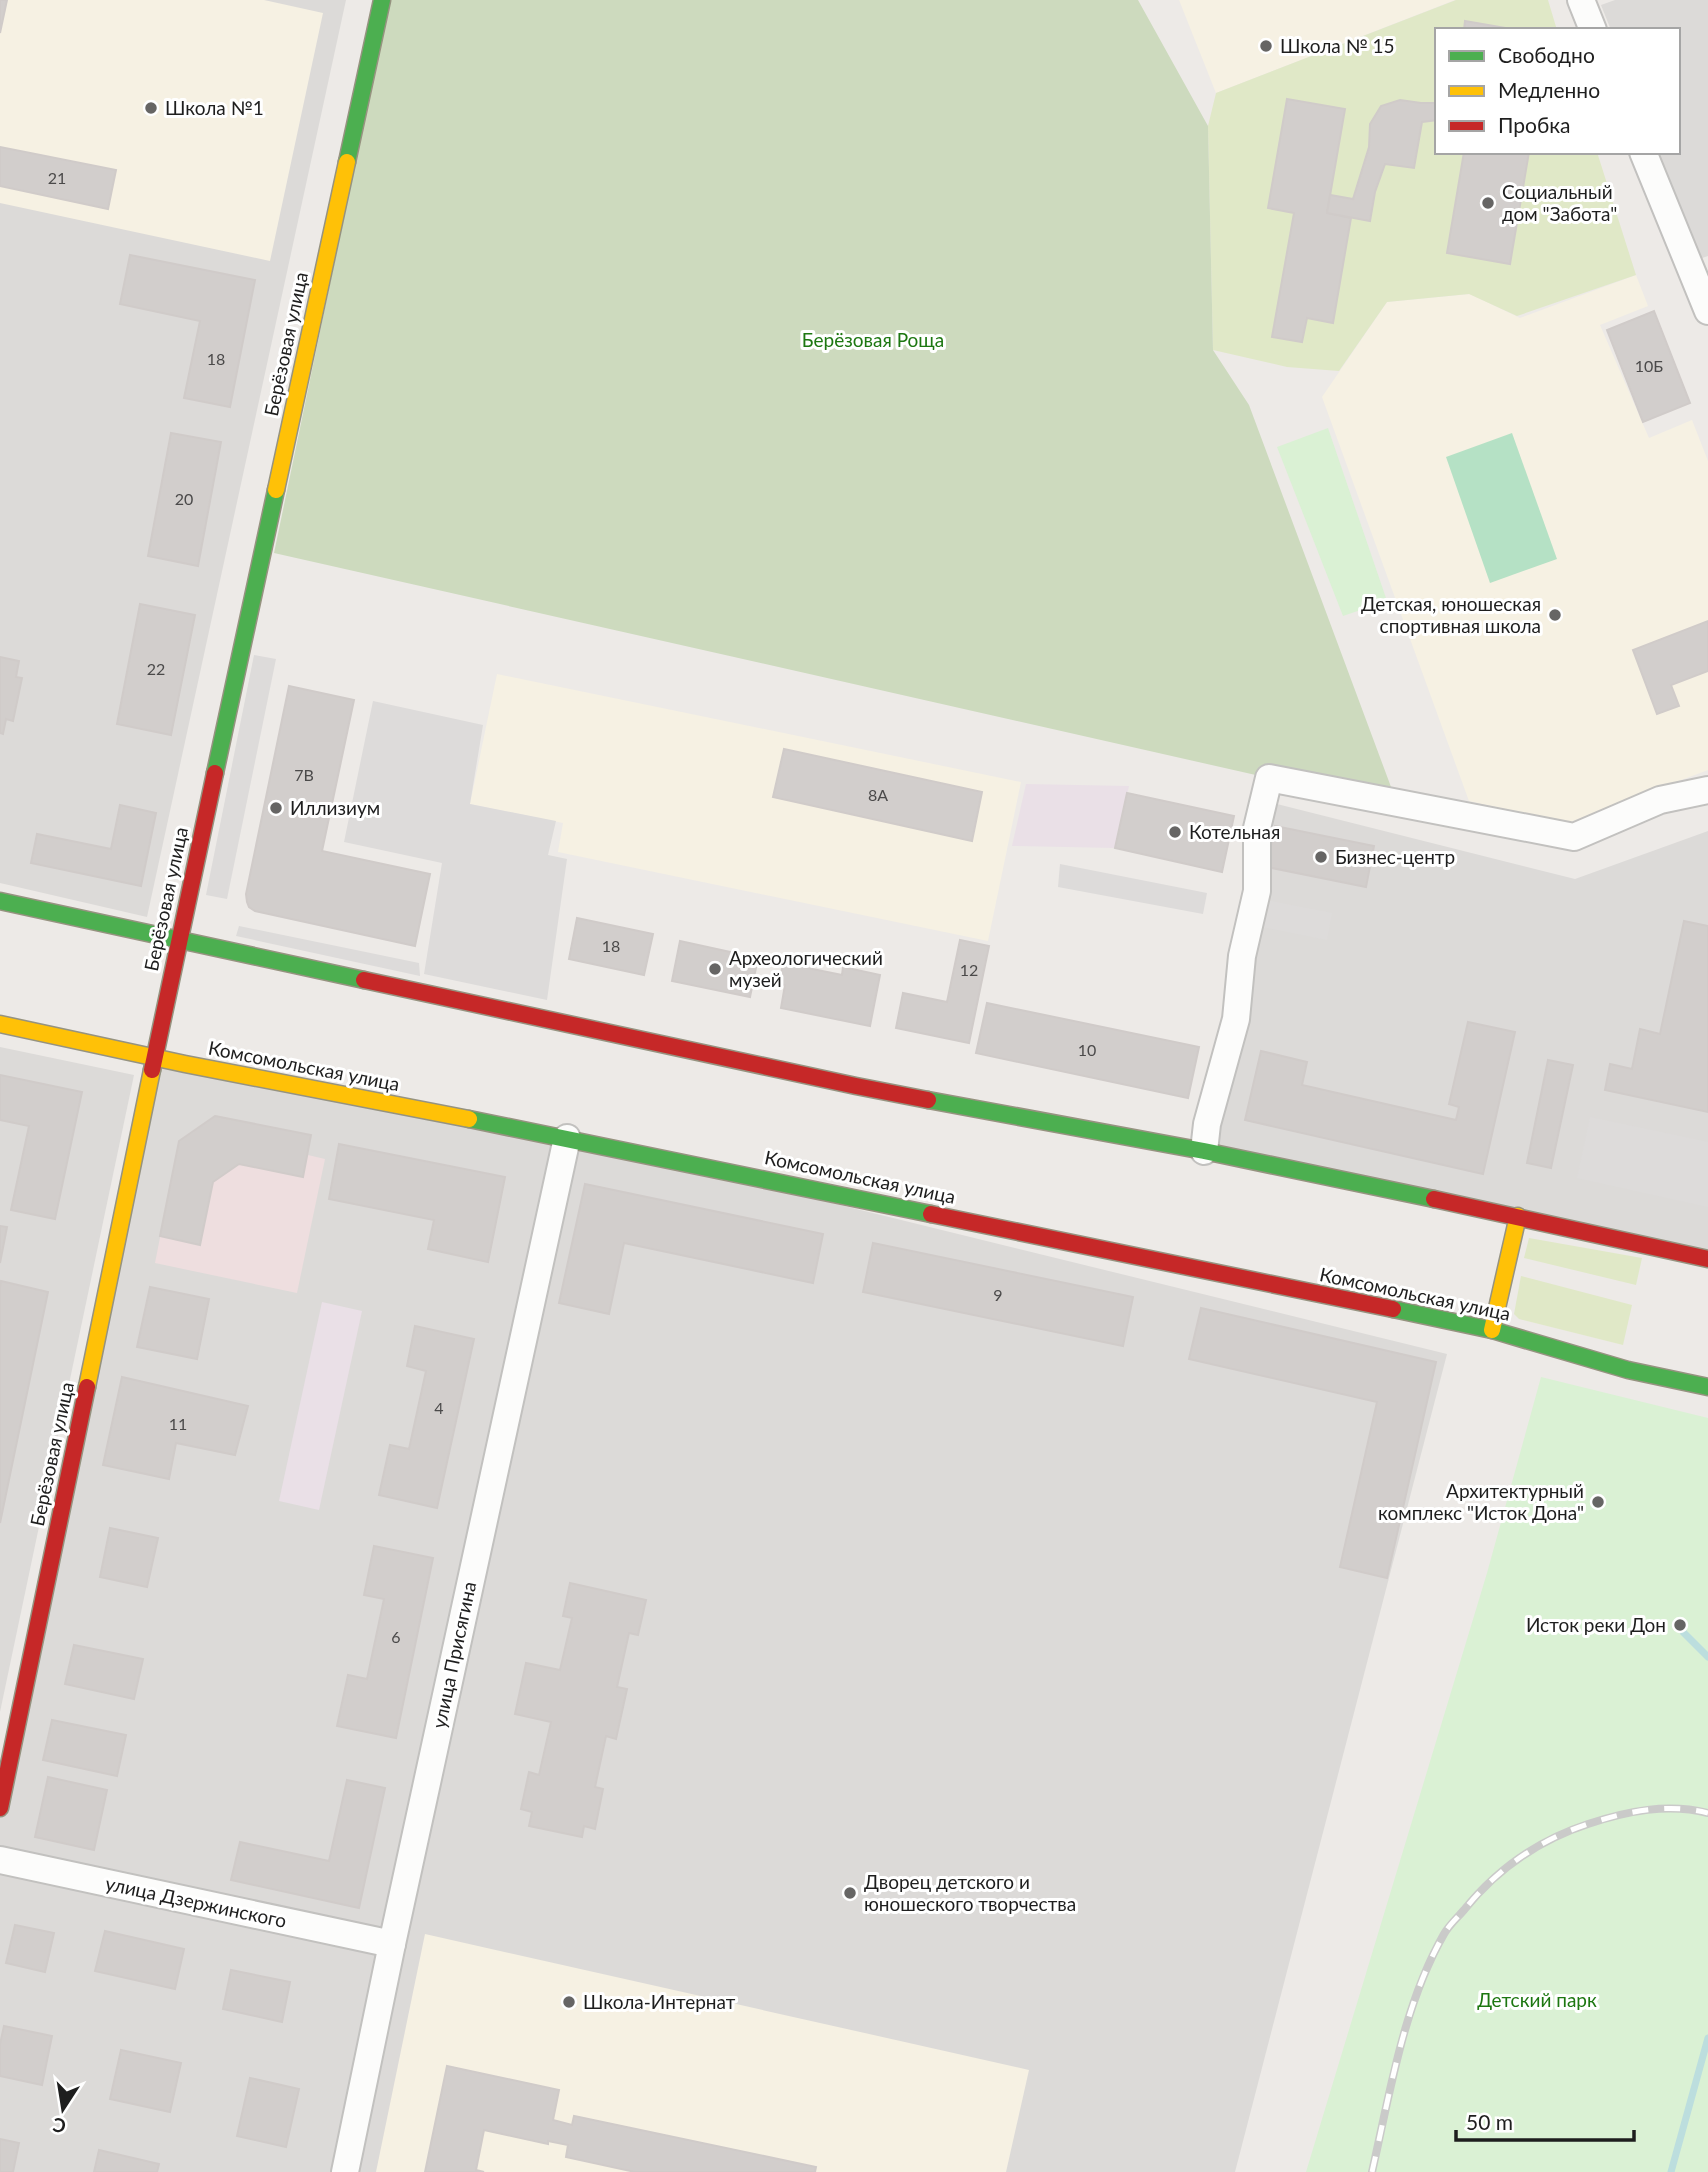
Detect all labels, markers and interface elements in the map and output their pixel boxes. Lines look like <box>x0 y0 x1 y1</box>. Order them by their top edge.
legend <box>1435 28 1680 154</box>
place label: Школа № 15 <box>1280 34 1395 57</box>
marker: Школа № 15 <box>1258 38 1274 54</box>
text: Свободно <box>1498 42 1595 67</box>
text: Медленно <box>1498 77 1600 102</box>
place label: Школа №1 <box>165 96 264 119</box>
marker: Школа №1 <box>143 100 159 116</box>
text: Пробка <box>1498 112 1571 137</box>
house number: 21 <box>48 168 66 187</box>
place label: Социальный дом "Забота" <box>1502 180 1617 225</box>
marker: Социальный дом "Забота" <box>1480 195 1496 211</box>
street label: Берёзовая улица <box>259 270 312 418</box>
park label: Берёзовая Роща <box>802 328 944 351</box>
house number: 18 <box>207 349 225 368</box>
house number: 10Б <box>1635 356 1663 375</box>
house number: 20 <box>175 489 193 508</box>
place label: Детская, юношеская спортивная школа <box>1361 592 1541 637</box>
marker: Детская, юношеская спортивная школа <box>1547 607 1563 623</box>
house number: 22 <box>147 659 165 678</box>
house number: 7В <box>294 765 314 784</box>
house number: 8А <box>868 785 888 804</box>
place label: Иллизиум <box>290 796 380 819</box>
marker: Иллизиум <box>268 800 284 816</box>
place label: Котельная <box>1189 820 1280 843</box>
marker: Котельная <box>1167 824 1183 840</box>
street label: Берёзовая улица <box>139 825 192 973</box>
place label: Бизнес-центр <box>1335 845 1455 868</box>
marker: Бизнес-центр <box>1313 849 1329 865</box>
house number: 18 <box>602 936 620 955</box>
place label: Археологический музей <box>729 946 883 991</box>
house number: 12 <box>960 960 978 979</box>
marker: Археологический музей <box>707 961 723 977</box>
street label: Комсомольская улица <box>206 1036 402 1095</box>
house number: 10 <box>1078 1040 1096 1059</box>
street label: Комсомольская улица <box>763 1145 958 1208</box>
street label: Комсомольская улица <box>1318 1262 1513 1325</box>
house number: 9 <box>993 1285 1003 1304</box>
street label: Берёзовая улица <box>25 1380 78 1528</box>
house number: 4 <box>434 1398 444 1417</box>
house number: 11 <box>169 1414 187 1433</box>
place label: Архитектурный комплекс "Исток Дона" <box>1378 1479 1584 1524</box>
marker: Архитектурный комплекс "Исток Дона" <box>1590 1494 1606 1510</box>
street label: улица Присягина <box>427 1579 480 1730</box>
place label: Исток реки Дон <box>1526 1613 1666 1636</box>
marker: Исток реки Дон <box>1672 1617 1688 1633</box>
house number: 6 <box>391 1627 401 1646</box>
place label: Дворец детского и юношеского творчества <box>864 1870 1076 1915</box>
street label: улица Дзержинского <box>103 1871 289 1932</box>
marker: Дворец детского и юношеского творчества <box>842 1885 858 1901</box>
park label: Детский парк <box>1477 1988 1597 2011</box>
place label: Школа-Интернат <box>583 1990 736 2013</box>
marker: Школа-Интернат <box>561 1994 577 2010</box>
north arrow <box>28 2074 98 2144</box>
scale bar <box>1456 2098 1634 2142</box>
text: 50 m <box>1466 2109 1513 2134</box>
text: С <box>50 2113 68 2139</box>

